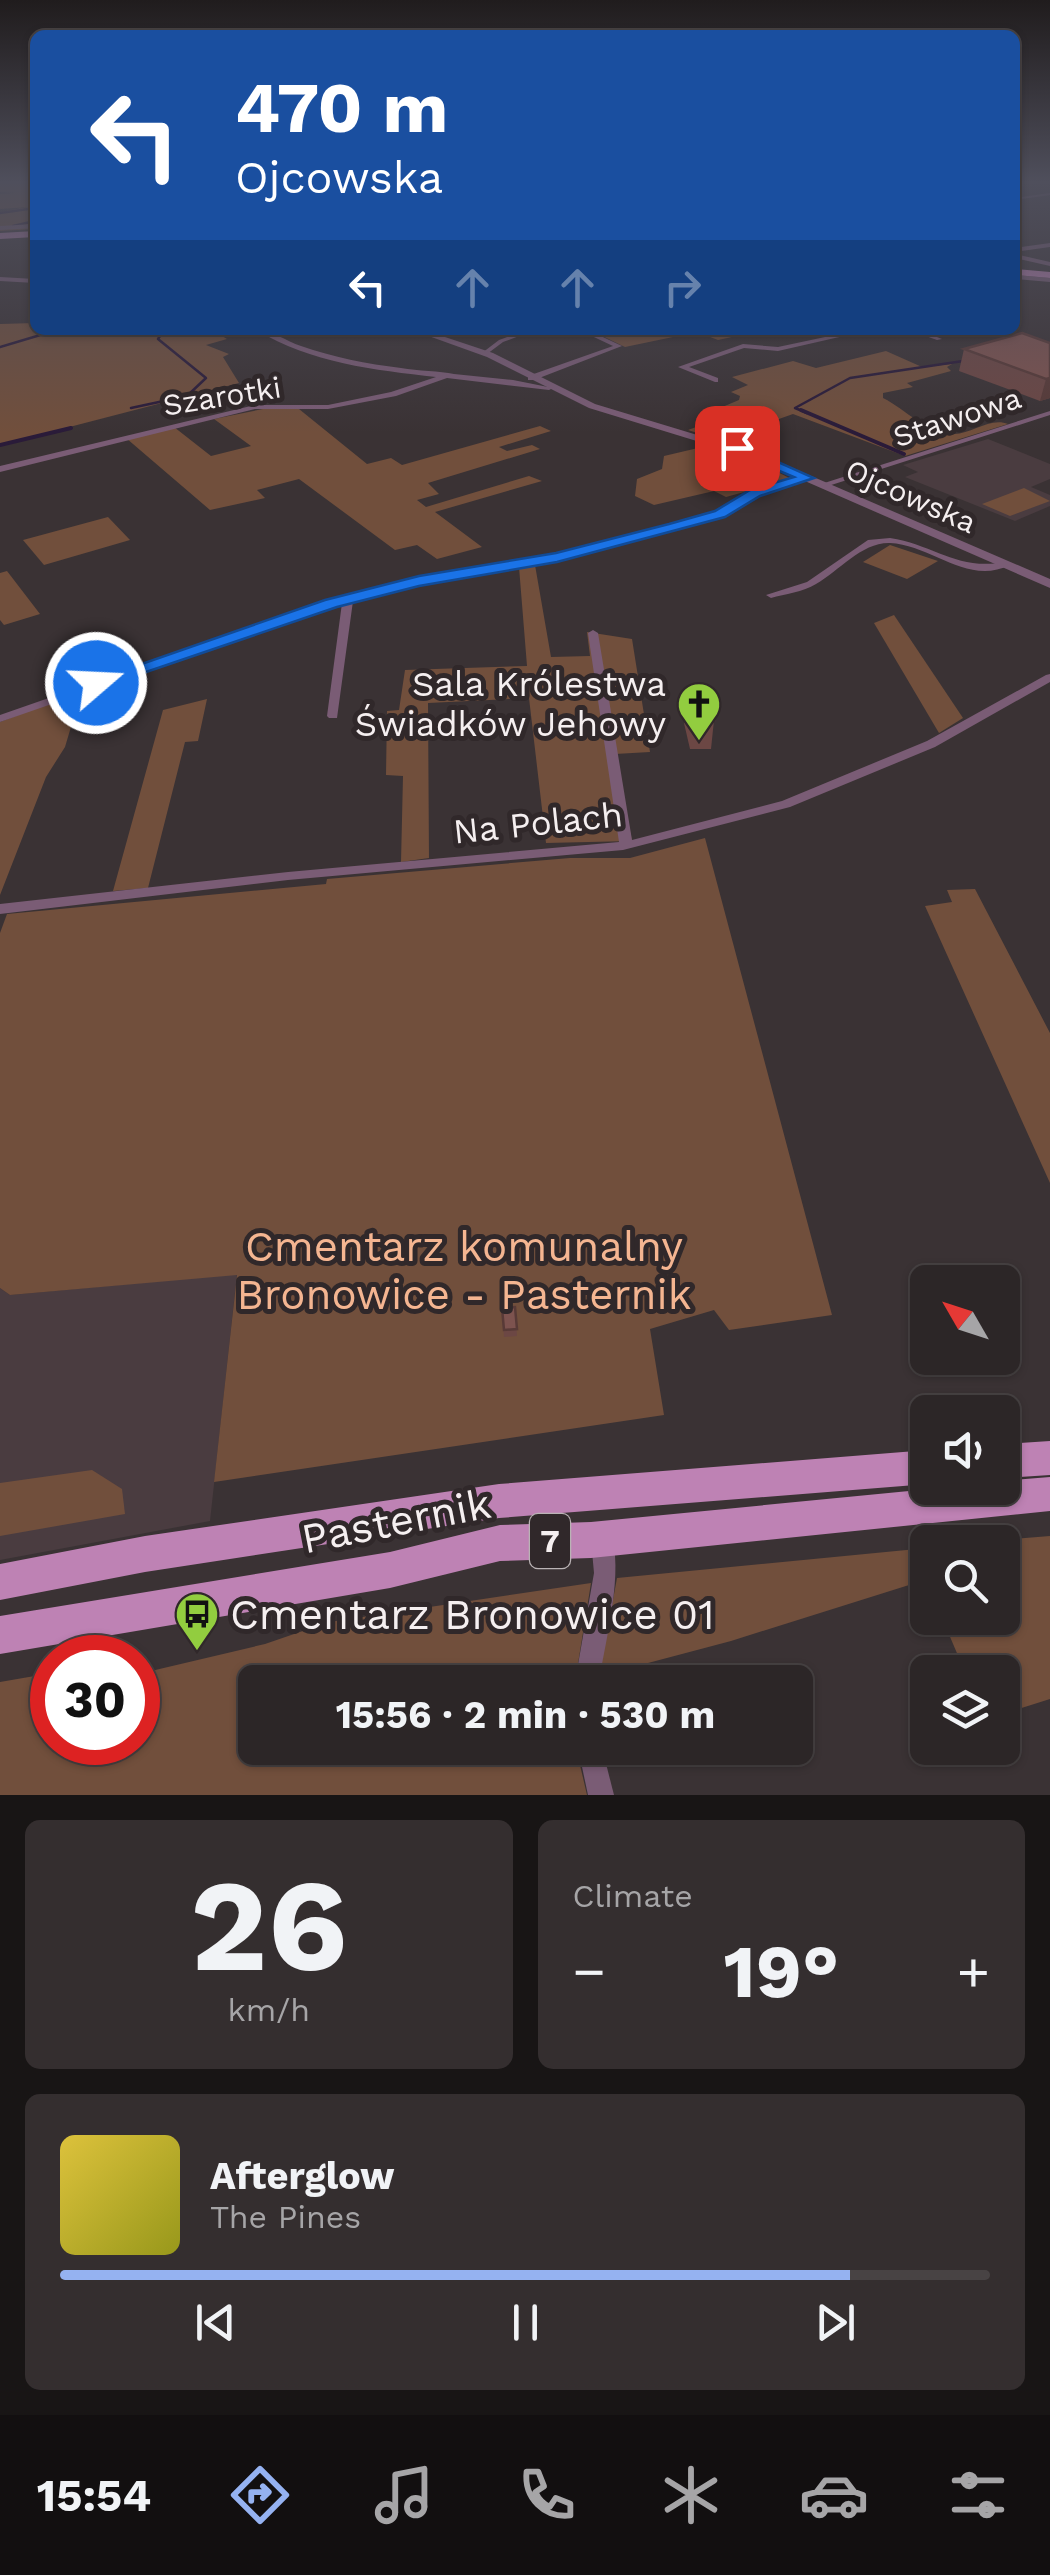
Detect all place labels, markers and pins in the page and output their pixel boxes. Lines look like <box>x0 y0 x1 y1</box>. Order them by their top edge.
pin <box>695 406 780 491</box>
place label: Sala Królestwa Świadków Jehowy <box>355 663 666 745</box>
church icon: Sala Królestwa Świadków Jehowy <box>676 681 722 742</box>
place label: Cmentarz Bronowice 01 <box>230 1590 715 1639</box>
bus stop icon: Cmentarz Bronowice 01 <box>174 1591 220 1652</box>

